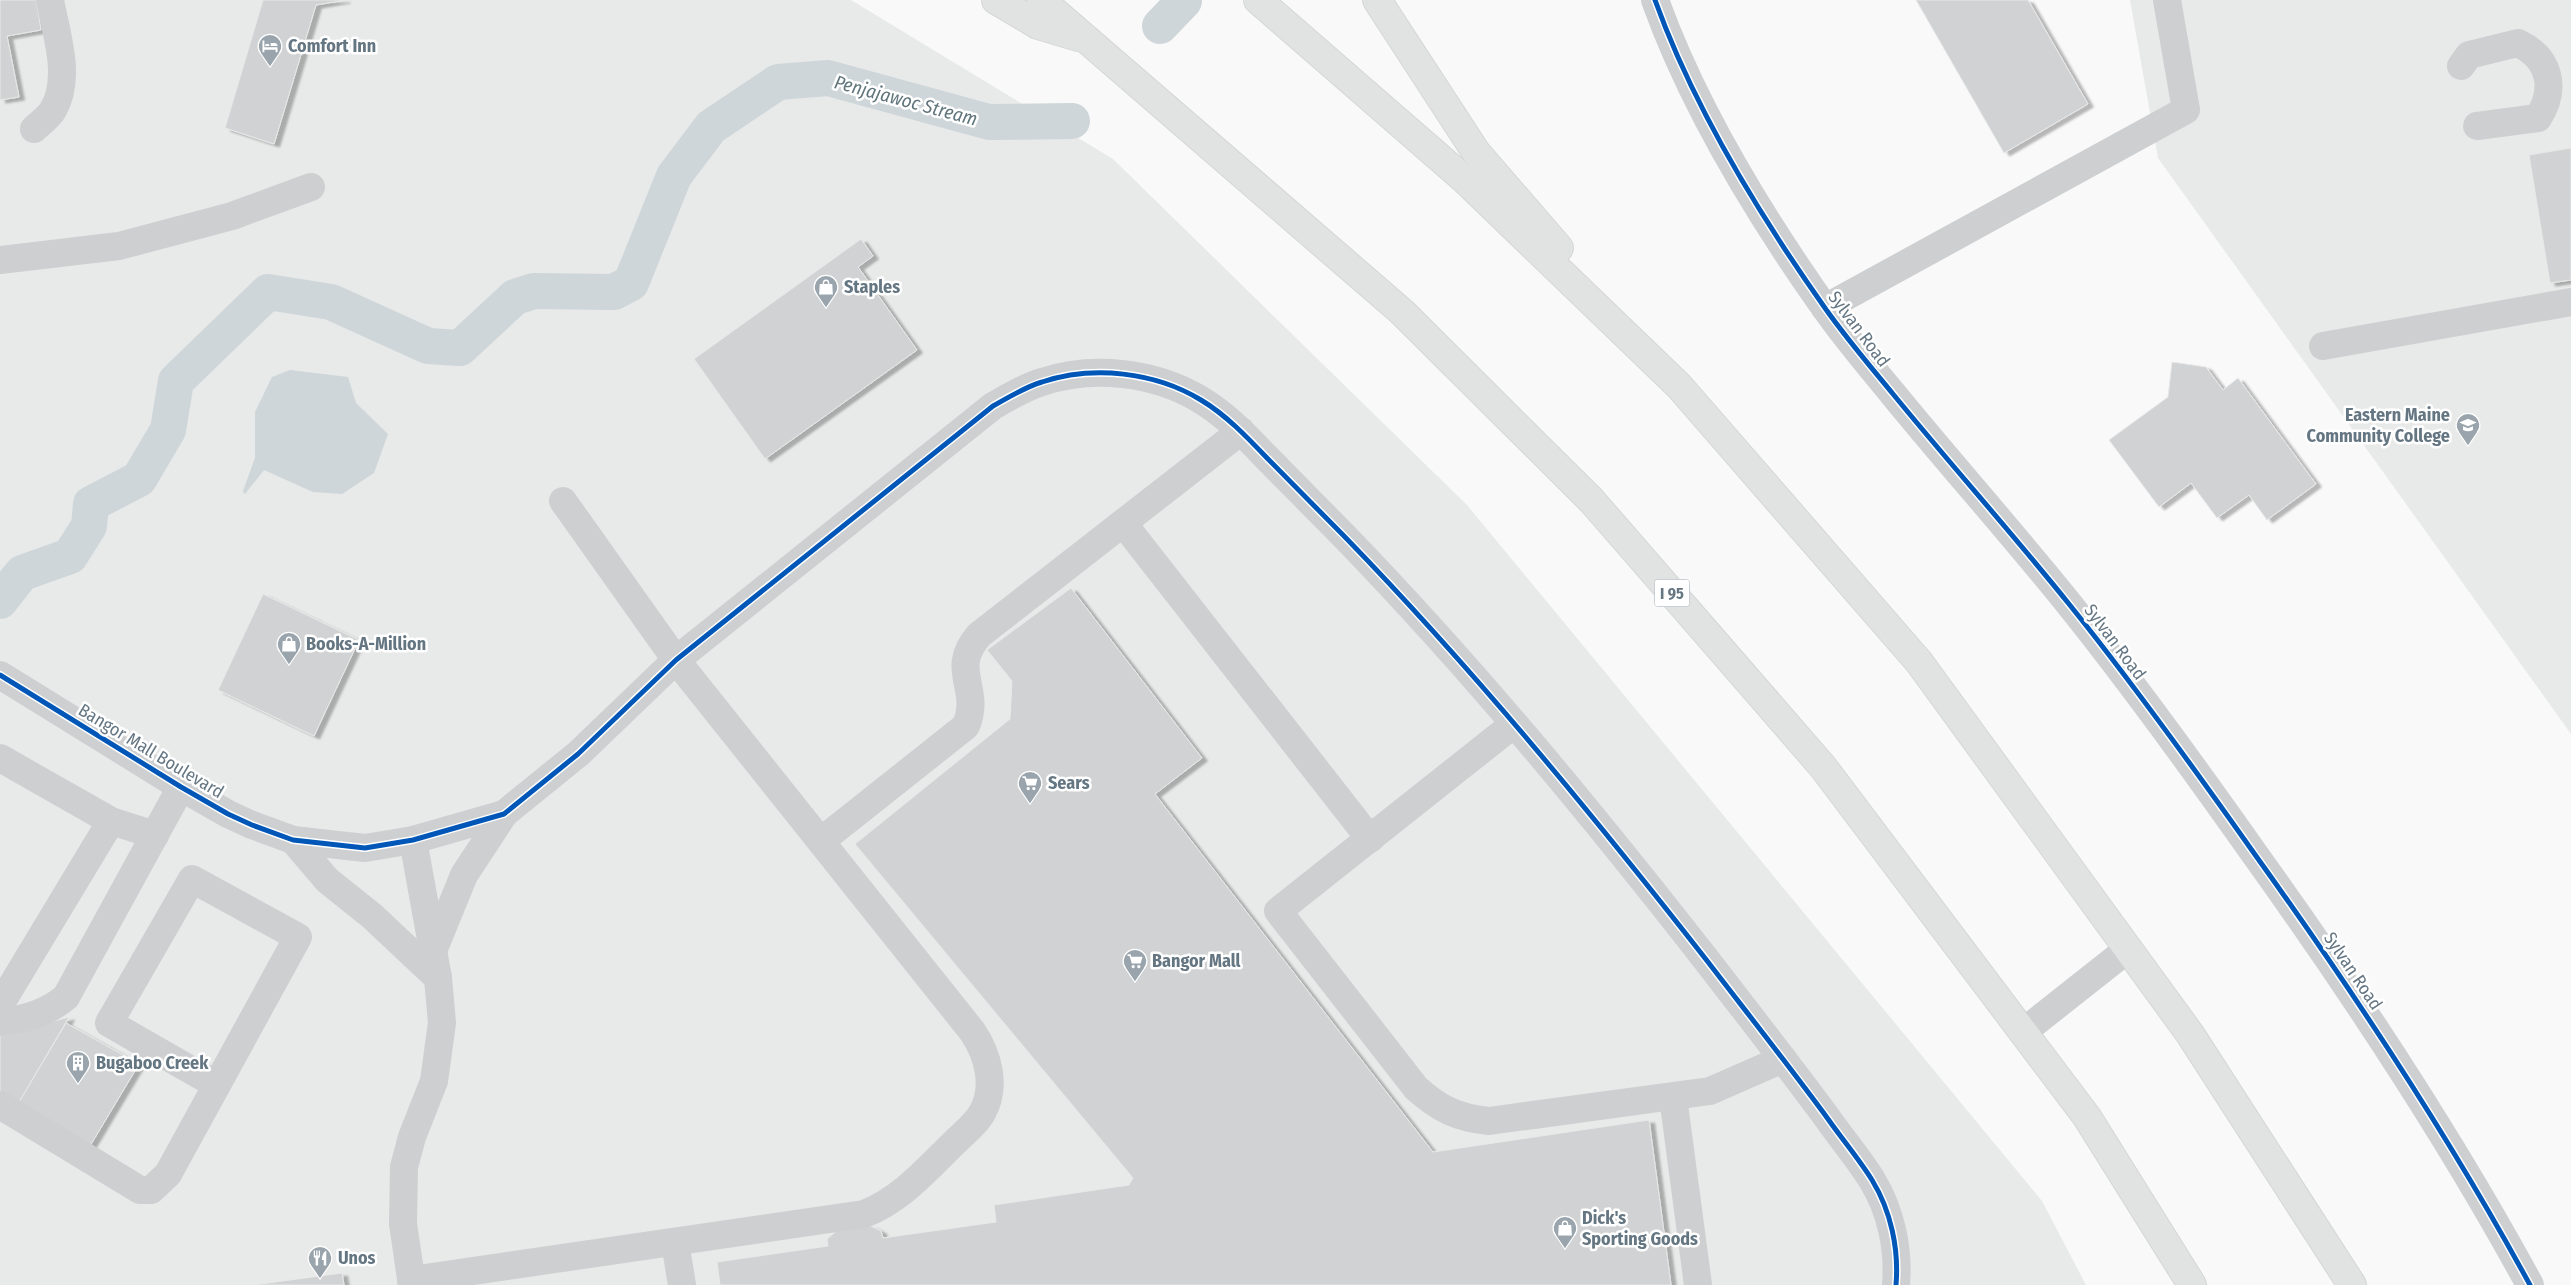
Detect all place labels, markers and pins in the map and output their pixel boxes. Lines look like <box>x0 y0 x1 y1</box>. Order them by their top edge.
hotel icon: Comfort Inn <box>257 33 283 67</box>
place label: Comfort Inn <box>288 35 376 57</box>
shop icon: Staples <box>813 274 839 308</box>
place label: Staples <box>844 276 900 298</box>
place label: Eastern Maine Community College <box>2307 404 2450 447</box>
school or university icon: Eastern Maine Community College <box>2455 412 2481 446</box>
shop icon: Books-A-Million <box>276 631 302 665</box>
place label: Books-A-Million <box>306 633 426 655</box>
supermarket icon: Sears <box>1017 770 1043 804</box>
place label: Sears <box>1048 772 1090 794</box>
supermarket icon: Bangor Mall <box>1122 948 1148 982</box>
place label: Bangor Mall <box>1152 950 1241 972</box>
building icon: Bugaboo Creek <box>65 1050 91 1084</box>
place label: Bugaboo Creek <box>96 1052 209 1074</box>
place label: Dick's Sporting Goods <box>1582 1207 1698 1250</box>
shop icon: Dick's Sporting Goods <box>1552 1215 1578 1249</box>
restaurant icon: Unos <box>307 1245 333 1279</box>
place label: Unos <box>338 1247 376 1269</box>

